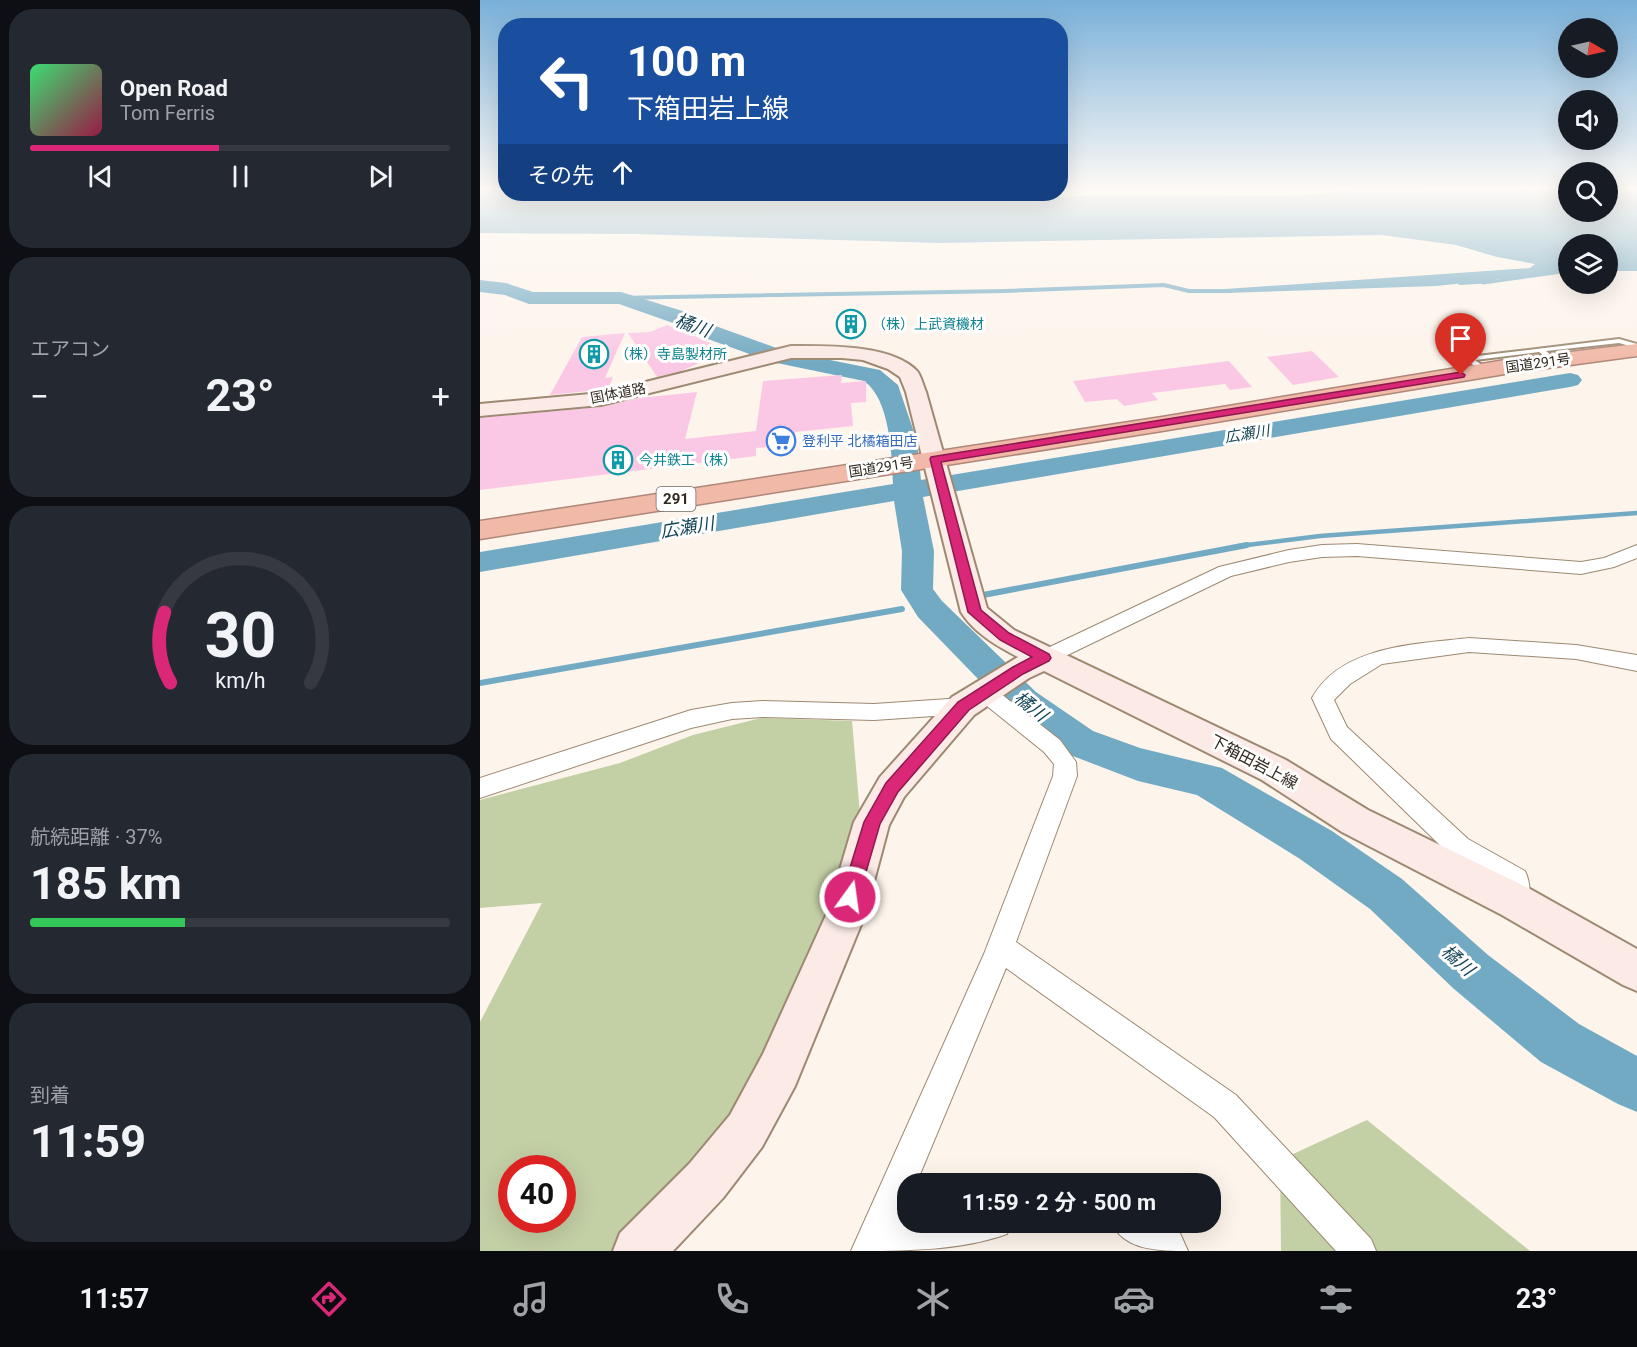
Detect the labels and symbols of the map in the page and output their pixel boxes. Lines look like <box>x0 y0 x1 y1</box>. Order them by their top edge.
north arrow <box>1558 18 1618 78</box>
building icon: （株）上武資機材 <box>835 308 867 340</box>
water label: 橘川 <box>672 309 715 342</box>
pin <box>1435 313 1486 375</box>
place label: （株）上武資機材 <box>872 316 984 332</box>
building icon: （株）寺島製材所 <box>578 338 610 370</box>
place label: （株）寺島製材所 <box>615 346 727 362</box>
street label: 国道291号 <box>1504 351 1572 375</box>
street label: 国体道路 <box>589 380 647 406</box>
water label: 広瀬川 <box>1223 421 1273 446</box>
supermarket icon: 登利平 北橘箱田店 <box>765 425 797 457</box>
place label: 登利平 北橘箱田店 <box>802 433 917 449</box>
building icon: 今井鉄工（株） <box>602 444 634 476</box>
place label: 今井鉄工（株） <box>639 452 737 468</box>
street label: 国道291号 <box>847 454 915 480</box>
road number: 291 <box>656 487 696 511</box>
water label: 広瀬川 <box>659 512 717 542</box>
water label: 橘川 <box>1010 687 1053 727</box>
street label: 下箱田岩上線 <box>1207 731 1301 793</box>
position arrow <box>818 865 882 929</box>
water label: 橘川 <box>1438 940 1480 981</box>
speed limit sign: 40 <box>498 1155 576 1233</box>

